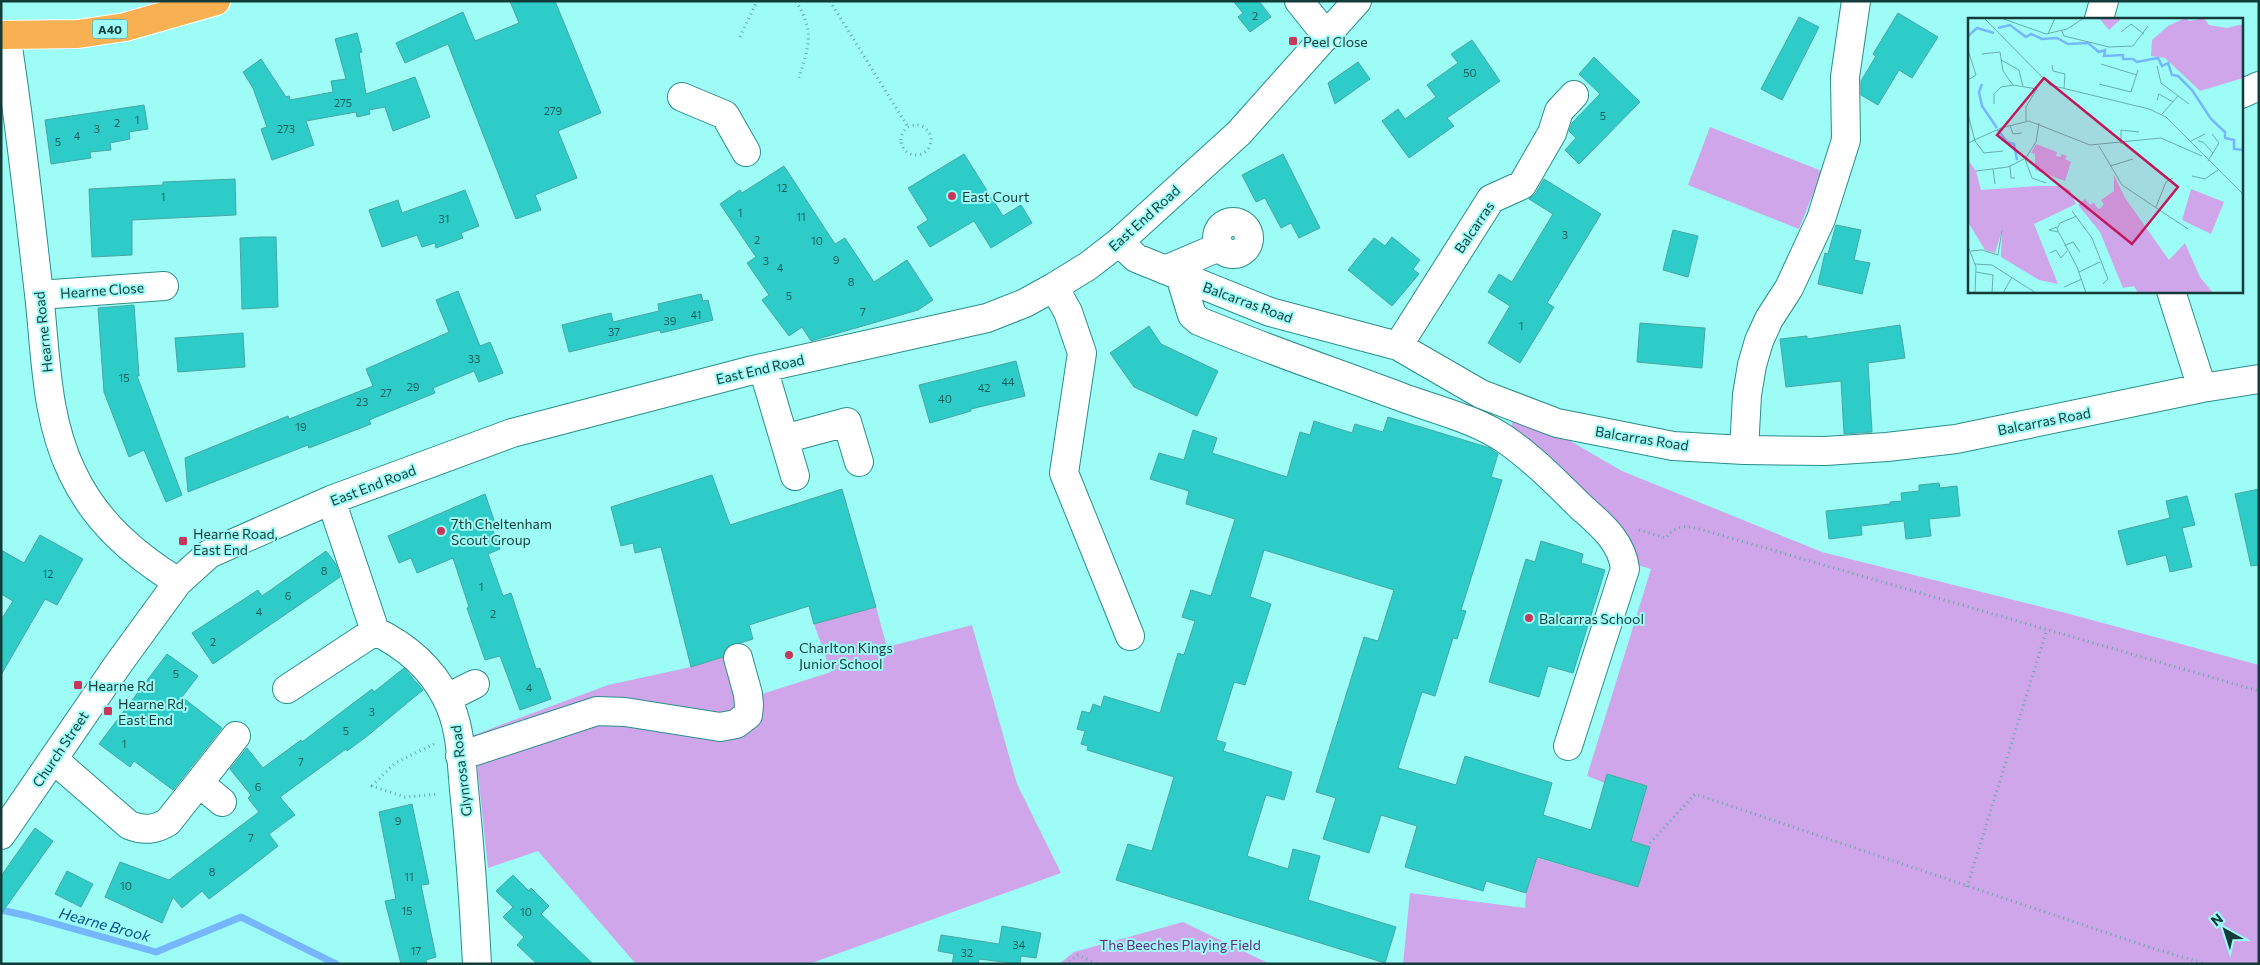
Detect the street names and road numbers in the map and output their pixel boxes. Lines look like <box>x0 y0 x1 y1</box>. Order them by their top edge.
road number: A40 <box>92 20 128 38</box>
street label: East End Road <box>1105 182 1183 254</box>
street label: Balcarras <box>1450 198 1498 256</box>
street label: Balcarras Road <box>1201 278 1295 326</box>
street label: Hearne Close <box>60 279 144 301</box>
street label: Hearne Road <box>30 291 56 373</box>
street label: East End Road <box>714 351 806 387</box>
street label: Balcarras Road <box>1996 404 2092 438</box>
street label: Balcarras Road <box>1594 422 1690 454</box>
street label: East End Road <box>328 461 418 509</box>
street label: Church Street <box>28 708 92 790</box>
street label: Glynrosa Road <box>447 724 475 818</box>

